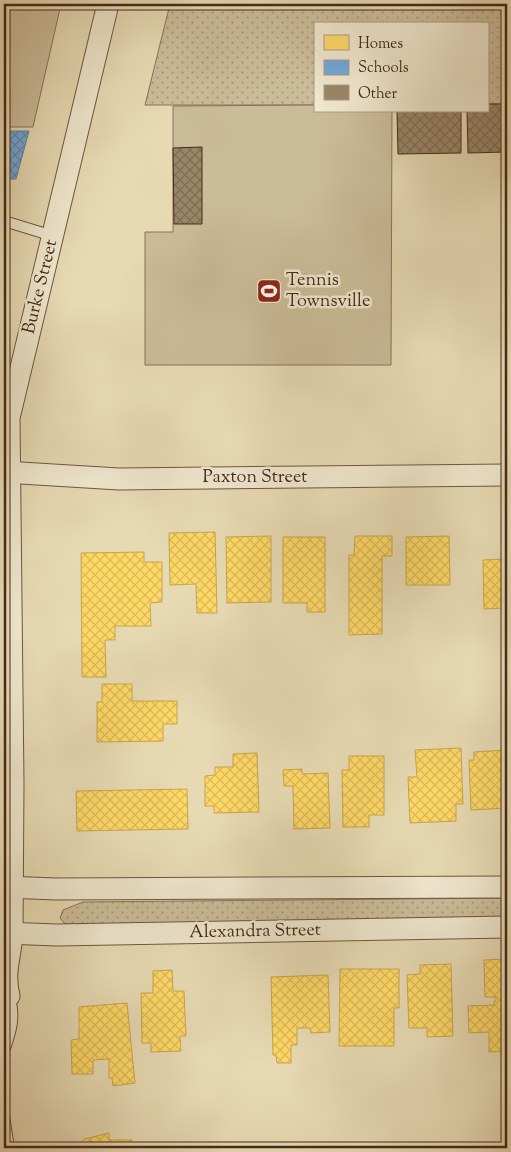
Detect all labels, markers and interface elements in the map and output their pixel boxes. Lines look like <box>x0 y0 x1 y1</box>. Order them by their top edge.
legend <box>314 22 488 112</box>
text: Homes <box>358 34 403 55</box>
text: Schools <box>358 58 409 79</box>
text: Other <box>358 84 398 105</box>
street label: Burke Street <box>17 237 65 337</box>
place label: Tennis Townsville <box>286 268 370 315</box>
sports icon: Tennis Townsville <box>256 278 282 304</box>
street label: Paxton Street <box>203 465 307 491</box>
street label: Alexandra Street <box>189 918 321 946</box>

